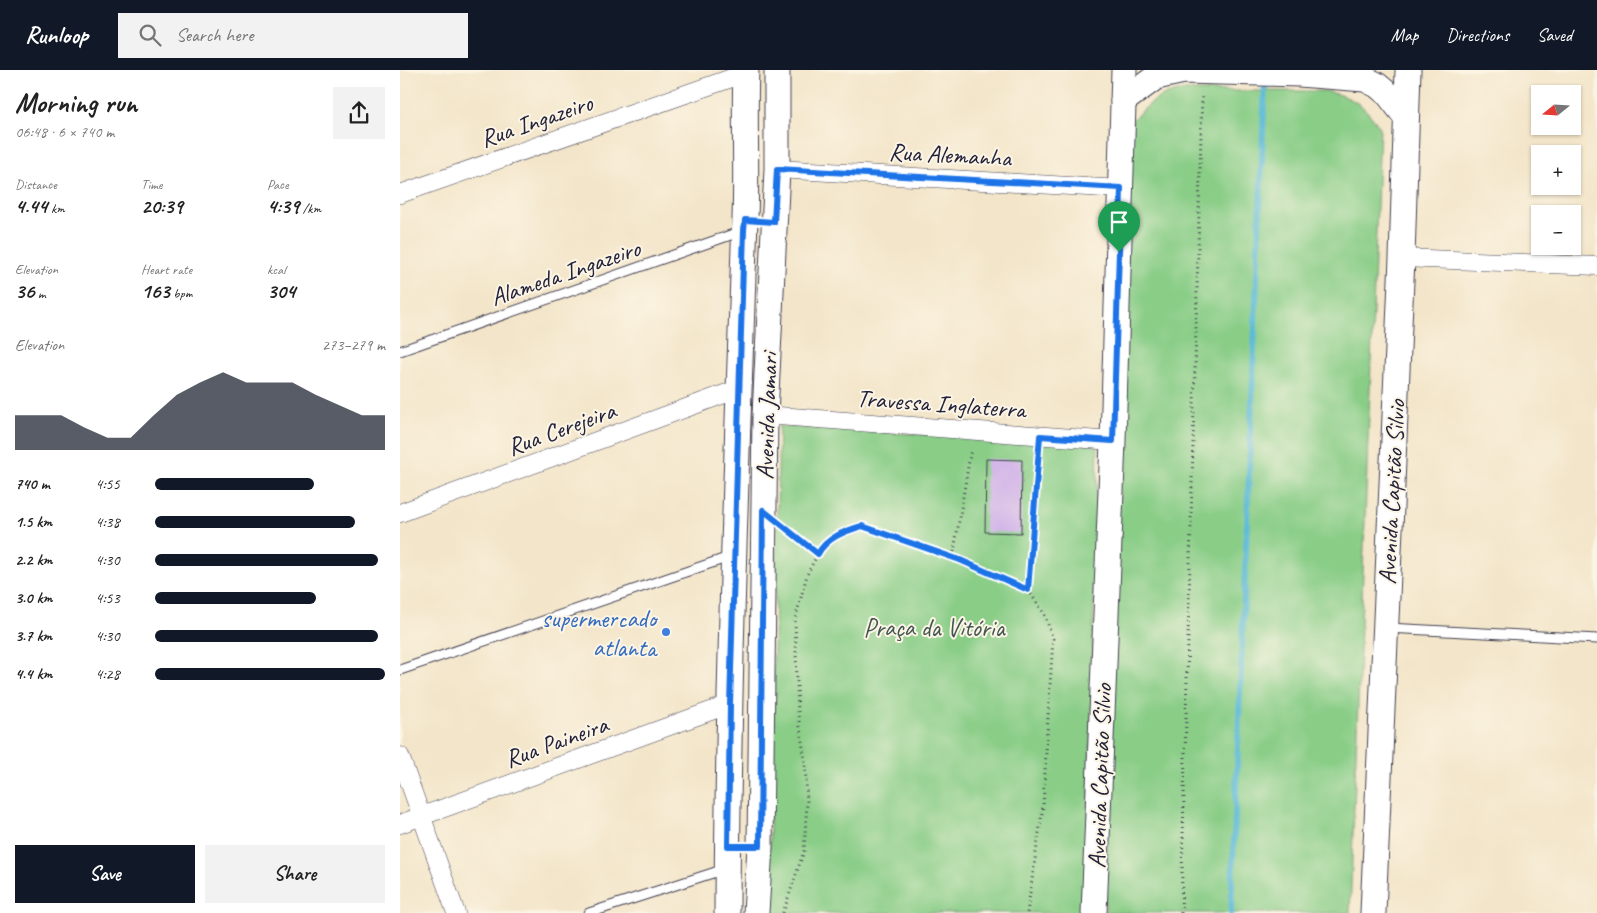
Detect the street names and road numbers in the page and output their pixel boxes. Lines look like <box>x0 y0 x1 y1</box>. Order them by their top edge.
street label: Rua Ingazeiro <box>476 86 598 155</box>
street label: Rua Alemanha <box>888 136 1014 174</box>
street label: Alameda Ingazeiro <box>486 232 646 314</box>
street label: Avenida Jamari <box>749 349 785 480</box>
street label: Travessa Inglaterra <box>856 382 1029 426</box>
street label: Rua Cerejeira <box>503 394 622 463</box>
street label: Avenida Capitão Silvio <box>1371 398 1413 585</box>
street label: Avenida Capitão Silvio <box>1081 682 1119 869</box>
street label: Rua Paineira <box>500 708 614 775</box>

